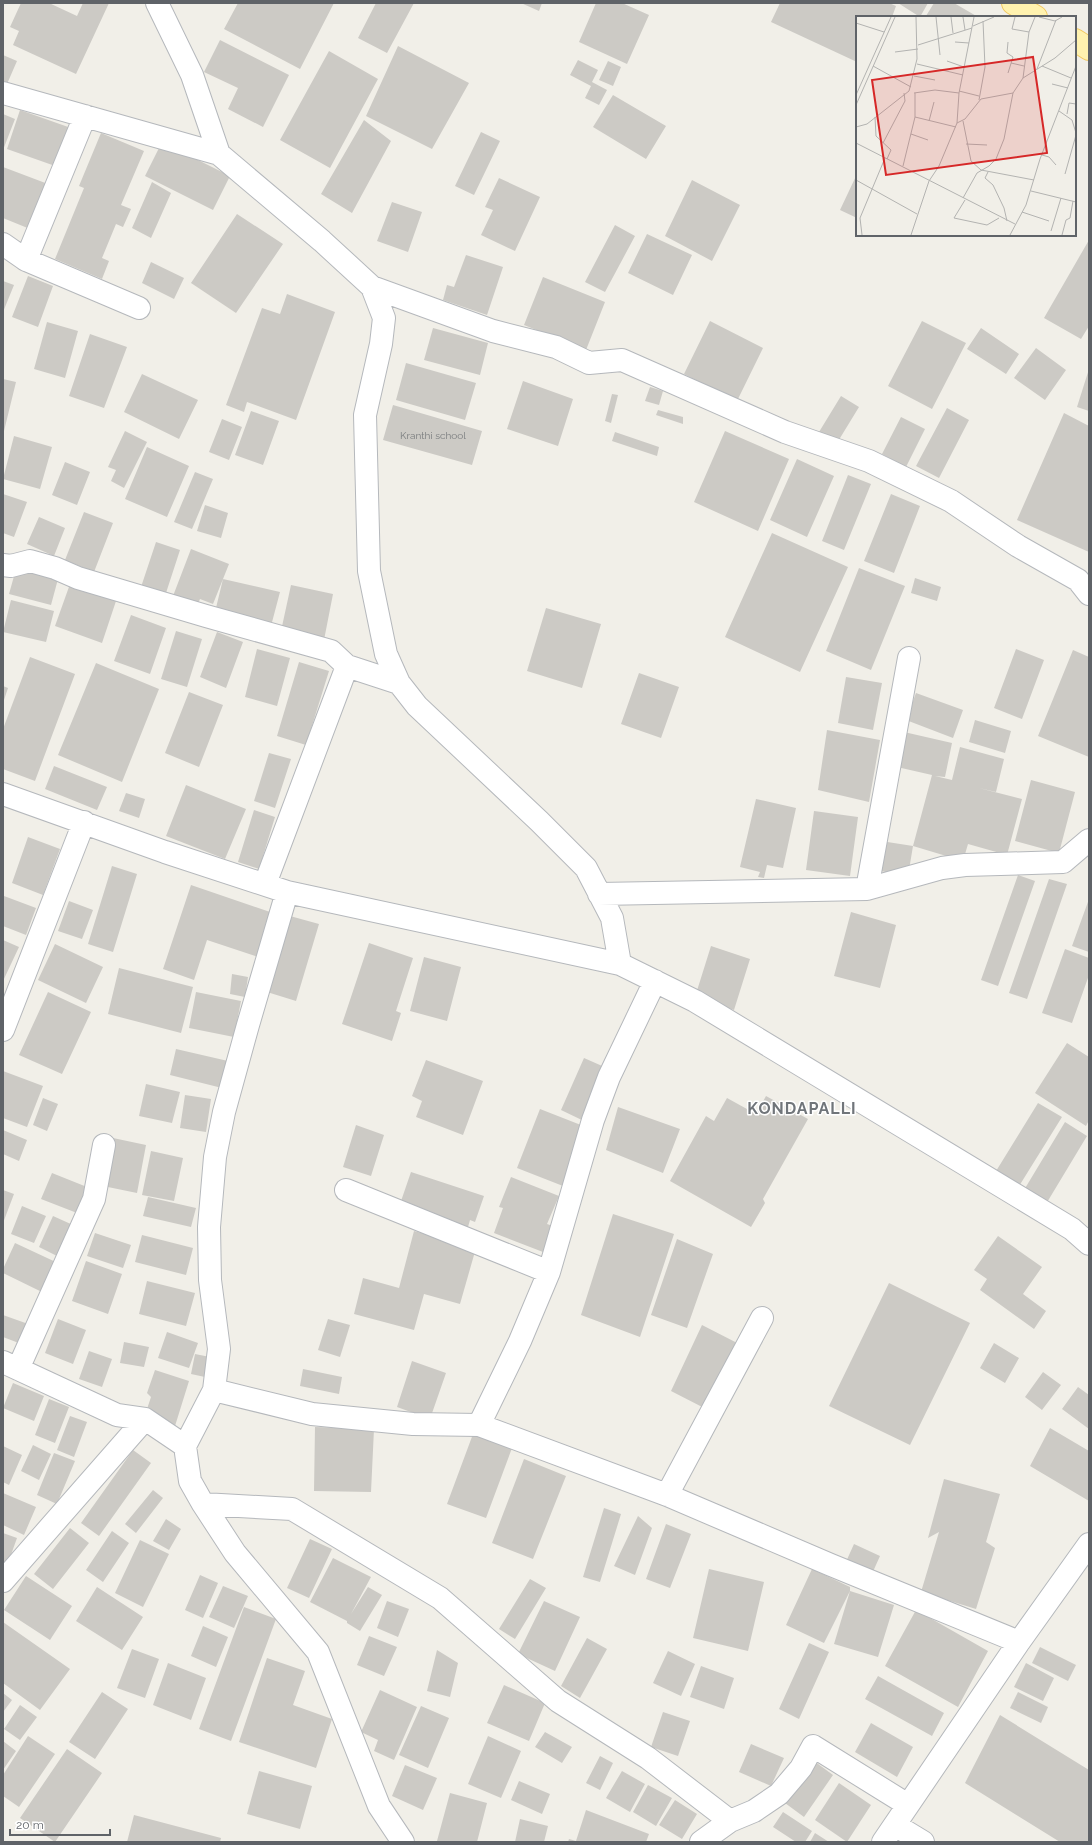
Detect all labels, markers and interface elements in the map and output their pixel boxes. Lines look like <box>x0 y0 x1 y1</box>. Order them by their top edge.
inset map <box>856 16 1076 236</box>
house number: Kranthi school <box>400 430 466 441</box>
district label: KONDAPALLI <box>747 1099 857 1118</box>
scale bar <box>10 1811 110 1837</box>
text: 20 m <box>16 1818 44 1832</box>

